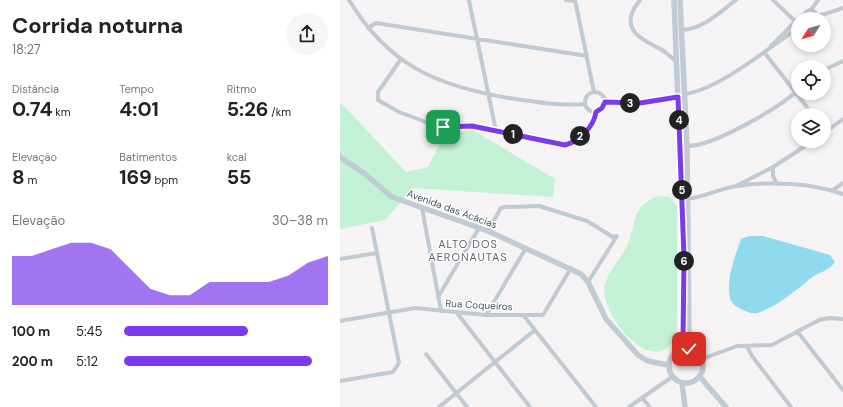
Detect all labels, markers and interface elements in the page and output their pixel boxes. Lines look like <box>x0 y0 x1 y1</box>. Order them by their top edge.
text: Corrida noturna <box>12 11 183 40</box>
north arrow <box>791 12 831 52</box>
map controls <box>791 12 831 148</box>
button: share <box>286 13 328 55</box>
text: 18:27 <box>12 41 41 58</box>
button: locate <box>791 60 831 100</box>
text: Distância <box>12 82 59 96</box>
text: Tempo <box>119 82 154 96</box>
text: Ritmo <box>227 82 256 96</box>
pin: 3 <box>620 93 640 113</box>
text: 0.74 <box>12 96 52 122</box>
text: 4:01 <box>119 96 159 122</box>
text: 5:26 <box>227 96 268 122</box>
text: 3 <box>627 96 633 110</box>
text: km <box>52 105 71 119</box>
text: /km <box>268 105 291 119</box>
button: layers <box>791 108 831 148</box>
pin <box>426 110 460 144</box>
pin: 4 <box>669 110 689 130</box>
text: 4 <box>675 113 683 127</box>
icon: arrive <box>432 116 454 138</box>
pin: 1 <box>503 124 523 144</box>
pin: 2 <box>570 126 590 146</box>
text: 1 <box>511 127 515 141</box>
text: 2 <box>577 129 583 143</box>
text: Elevação <box>12 150 57 164</box>
text: Batimentos <box>119 150 177 164</box>
text: kcal <box>227 150 247 164</box>
text: 8 <box>12 164 25 190</box>
text: 169 <box>119 164 152 190</box>
text: 55 <box>227 164 252 190</box>
text: m <box>25 173 37 187</box>
text: bpm <box>152 173 178 187</box>
pin: 5 <box>672 180 692 200</box>
text: 5 <box>679 183 685 197</box>
street label: Avenida das Acácias <box>405 187 499 231</box>
text: Elevação <box>12 212 65 229</box>
text: 30–38 m <box>272 212 328 229</box>
district label: ALTO DOS AERONAUTAS <box>428 237 508 264</box>
pin: 6 <box>674 251 694 271</box>
text: 6 <box>681 254 687 268</box>
street label: Rua Coqueiros <box>445 297 513 313</box>
text: 100 m <box>12 323 50 340</box>
text: 5:45 <box>76 323 102 340</box>
pin <box>672 332 706 366</box>
icon: check <box>678 338 700 360</box>
text: 200 m <box>12 353 53 370</box>
text: 5:12 <box>76 353 98 370</box>

